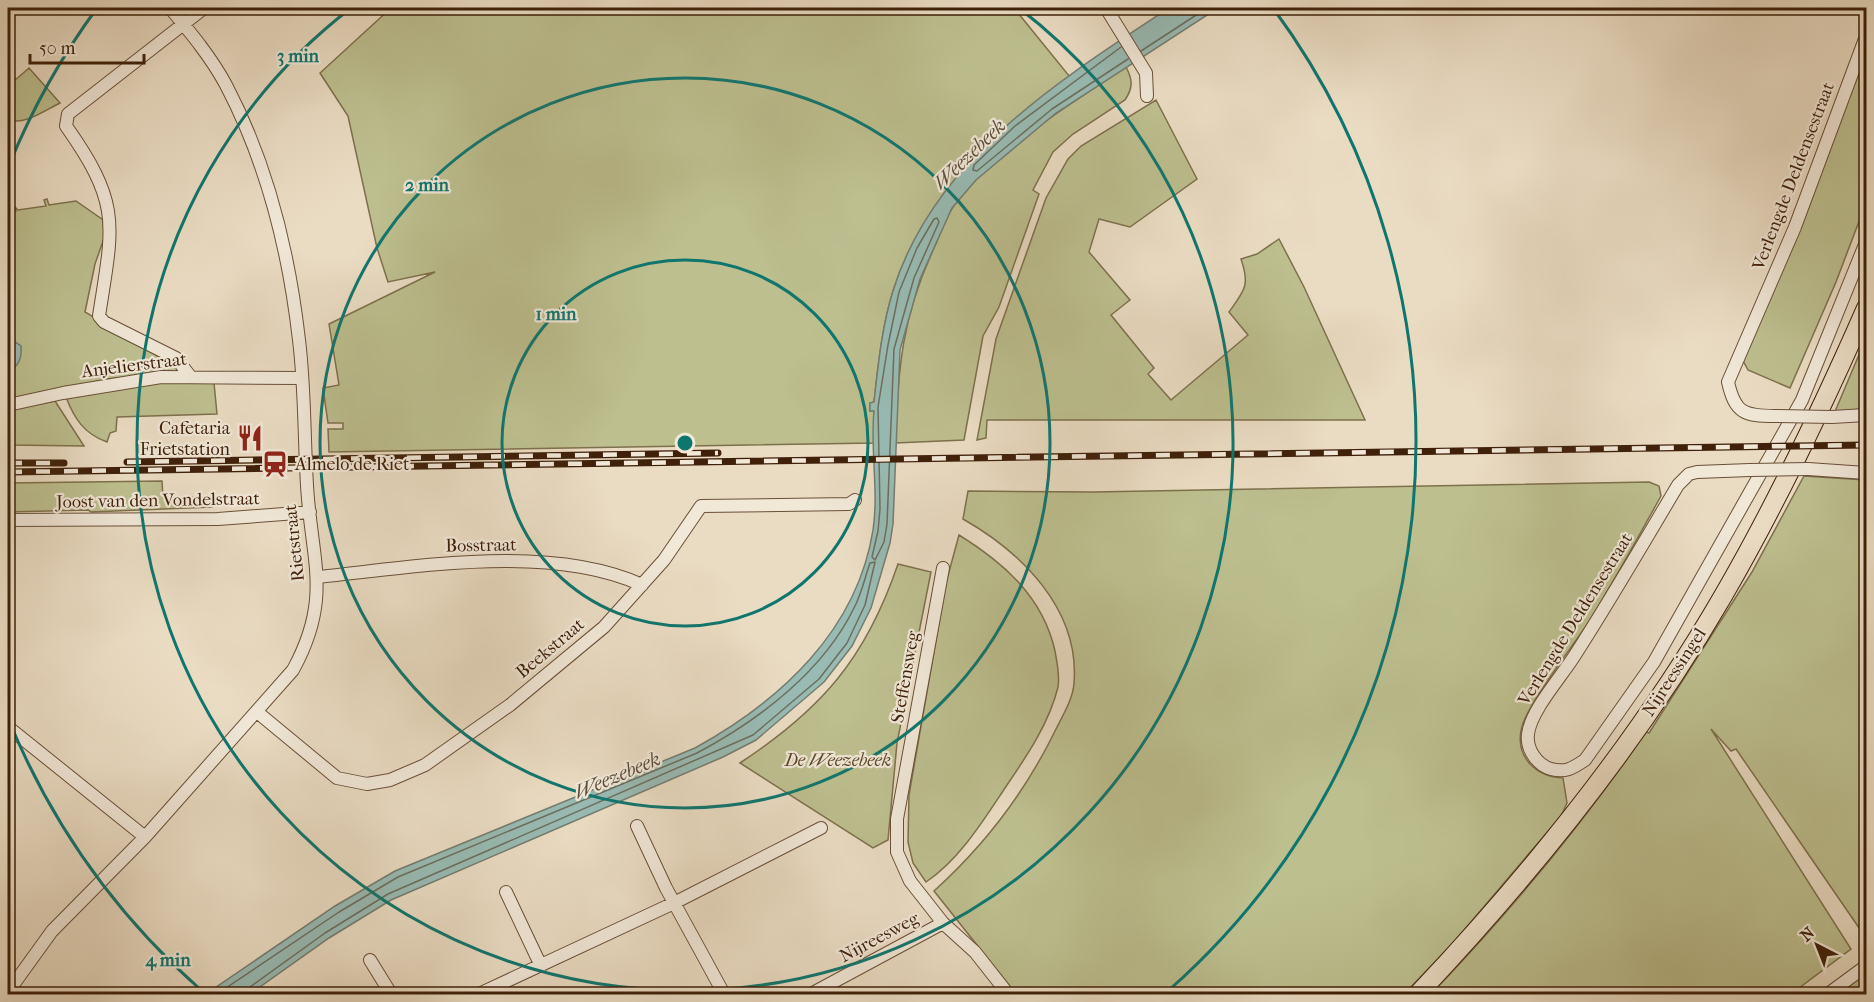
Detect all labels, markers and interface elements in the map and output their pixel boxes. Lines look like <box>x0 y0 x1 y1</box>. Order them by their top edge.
scale bar <box>30 27 144 65</box>
text: 50 m <box>39 38 76 59</box>
text: 3 min <box>277 46 320 67</box>
street label: Verlengde Deldensestraat <box>1748 79 1839 274</box>
water label: Weezebeek <box>928 114 1010 194</box>
text: 2 min <box>405 175 449 196</box>
text: 1 min <box>535 304 577 325</box>
street label: Anjelierstraat <box>79 349 188 382</box>
place label: Cafetaria Frietstation <box>140 418 231 460</box>
restaurant icon: Cafetaria Frietstation <box>235 423 265 453</box>
centre of rings <box>675 433 695 453</box>
station icon: Almelo de Riet <box>260 449 290 479</box>
place label: Almelo de Riet <box>294 454 410 475</box>
street label: Joost van den Vondelstraat <box>54 488 261 513</box>
street label: Rietstraat <box>280 503 309 583</box>
street label: Verlengde Deldensestraat <box>1513 529 1637 710</box>
street label: Bosstraat <box>445 534 517 557</box>
street label: Beekstraat <box>512 613 589 683</box>
street label: Nijreessingel <box>1638 624 1711 720</box>
street label: Steffensweg <box>887 629 924 725</box>
water label: Weezebeek <box>571 747 664 804</box>
park label: De Weezebeek <box>784 750 891 771</box>
street label: Nijreesweg <box>836 908 923 967</box>
north arrow <box>1787 915 1847 975</box>
text: N <box>1796 923 1819 945</box>
text: 4 min <box>144 950 191 971</box>

